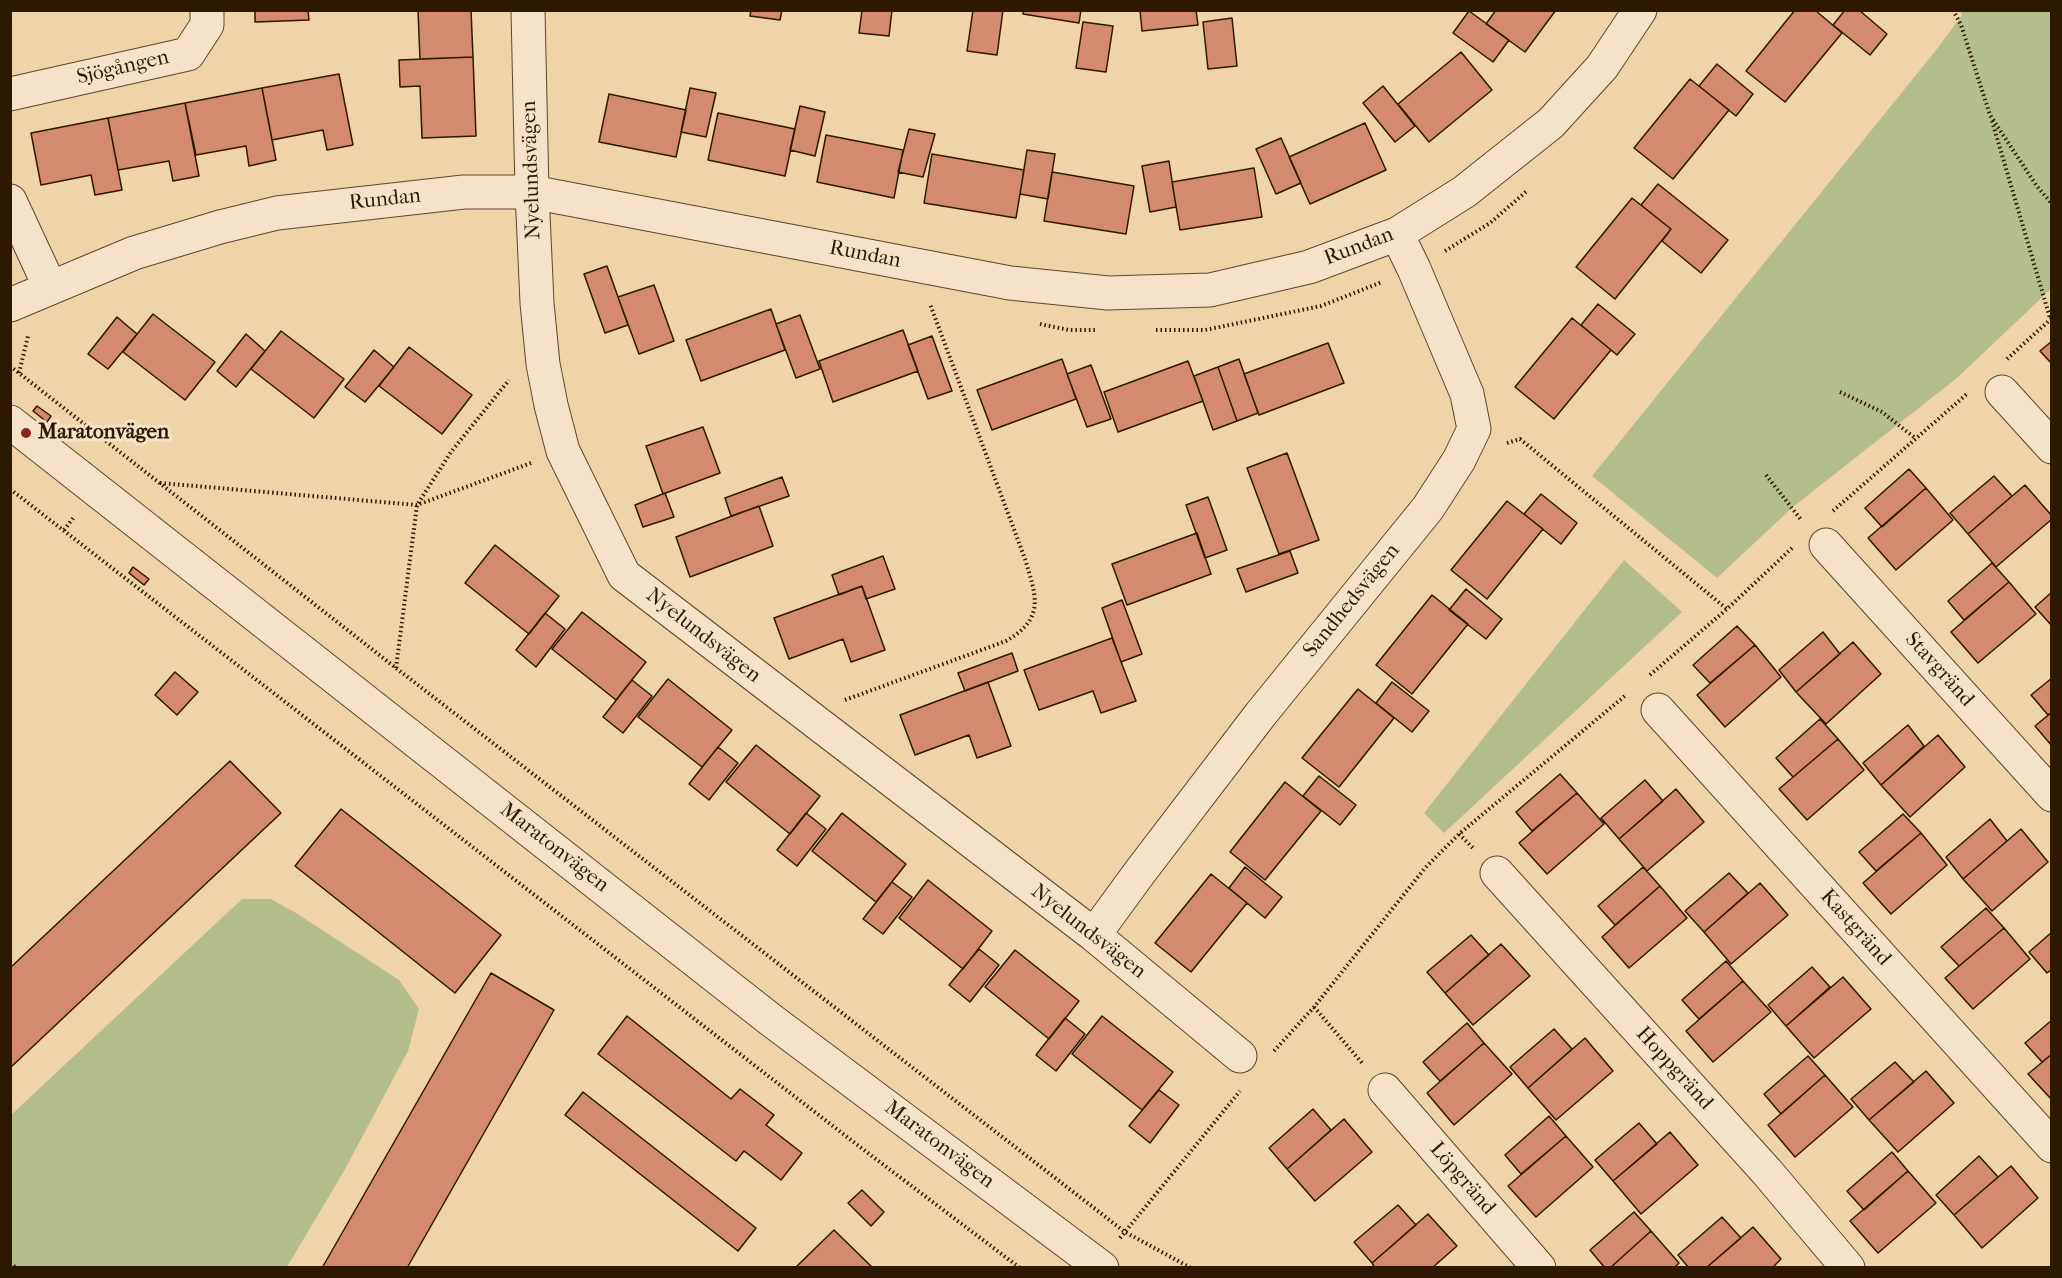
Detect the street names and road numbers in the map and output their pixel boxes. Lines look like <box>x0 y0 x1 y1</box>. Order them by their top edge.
street label: Sjögången <box>75 45 171 91</box>
street label: Nyelundsvägen <box>517 100 547 240</box>
street label: Rundan <box>348 184 422 216</box>
street label: Rundan <box>1321 222 1397 272</box>
street label: Rundan <box>827 236 903 274</box>
street label: Sandhedsvägen <box>1298 539 1406 663</box>
street label: Nyelundsvägen <box>640 583 766 689</box>
street label: Stavgränd <box>1899 628 1979 712</box>
street label: Maratonvägen <box>495 798 613 898</box>
street label: Nyelundsvägen <box>1025 879 1151 985</box>
street label: Kastgränd <box>1814 885 1896 971</box>
street label: Hoppgränd <box>1630 1022 1718 1116</box>
street label: Maratonvägen <box>879 1095 999 1195</box>
street label: Löpgränd <box>1424 1137 1500 1221</box>

